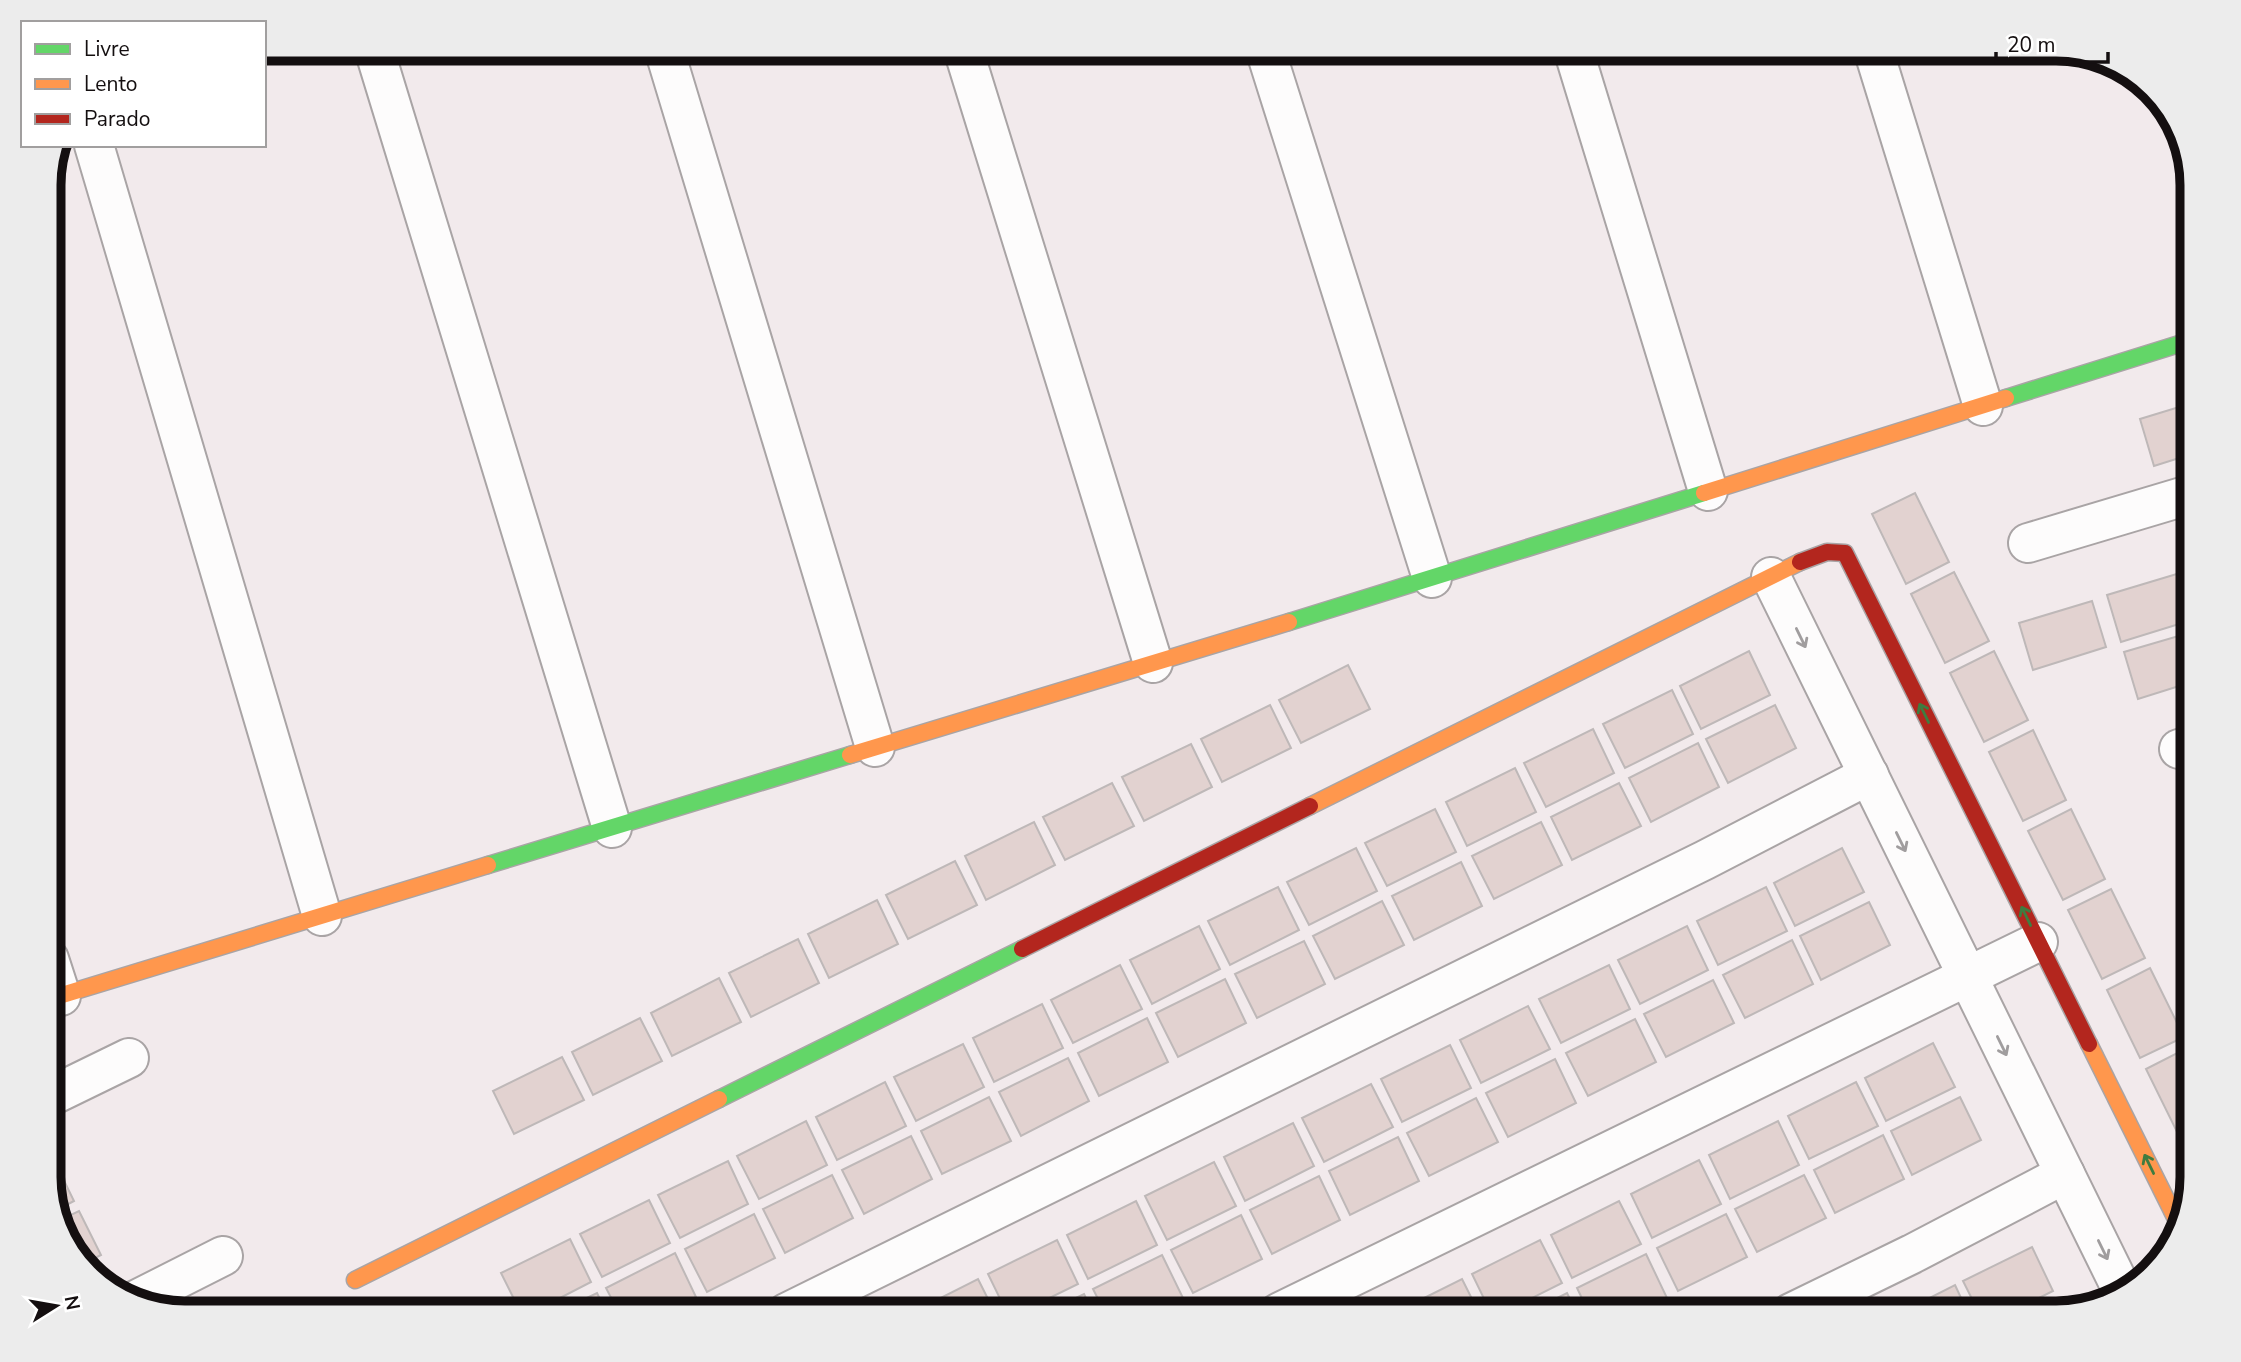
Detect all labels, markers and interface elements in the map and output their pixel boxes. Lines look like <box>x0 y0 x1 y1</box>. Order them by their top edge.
legend <box>21 21 266 147</box>
scale bar <box>1996 21 2108 65</box>
text: 20 m <box>2007 31 2056 59</box>
text: Livre <box>84 35 130 63</box>
text: Lento <box>84 70 137 98</box>
text: Parado <box>84 105 150 133</box>
one-way arrow <box>1794 627 1808 648</box>
one-way arrow <box>1917 703 1931 724</box>
one-way arrow <box>1895 831 1909 852</box>
one-way arrow <box>2018 906 2032 927</box>
one-way arrow <box>1995 1035 2009 1056</box>
one-way arrow <box>2141 1154 2155 1175</box>
one-way arrow <box>2096 1239 2110 1260</box>
north arrow <box>21 1271 91 1341</box>
text: N <box>58 1293 86 1312</box>

